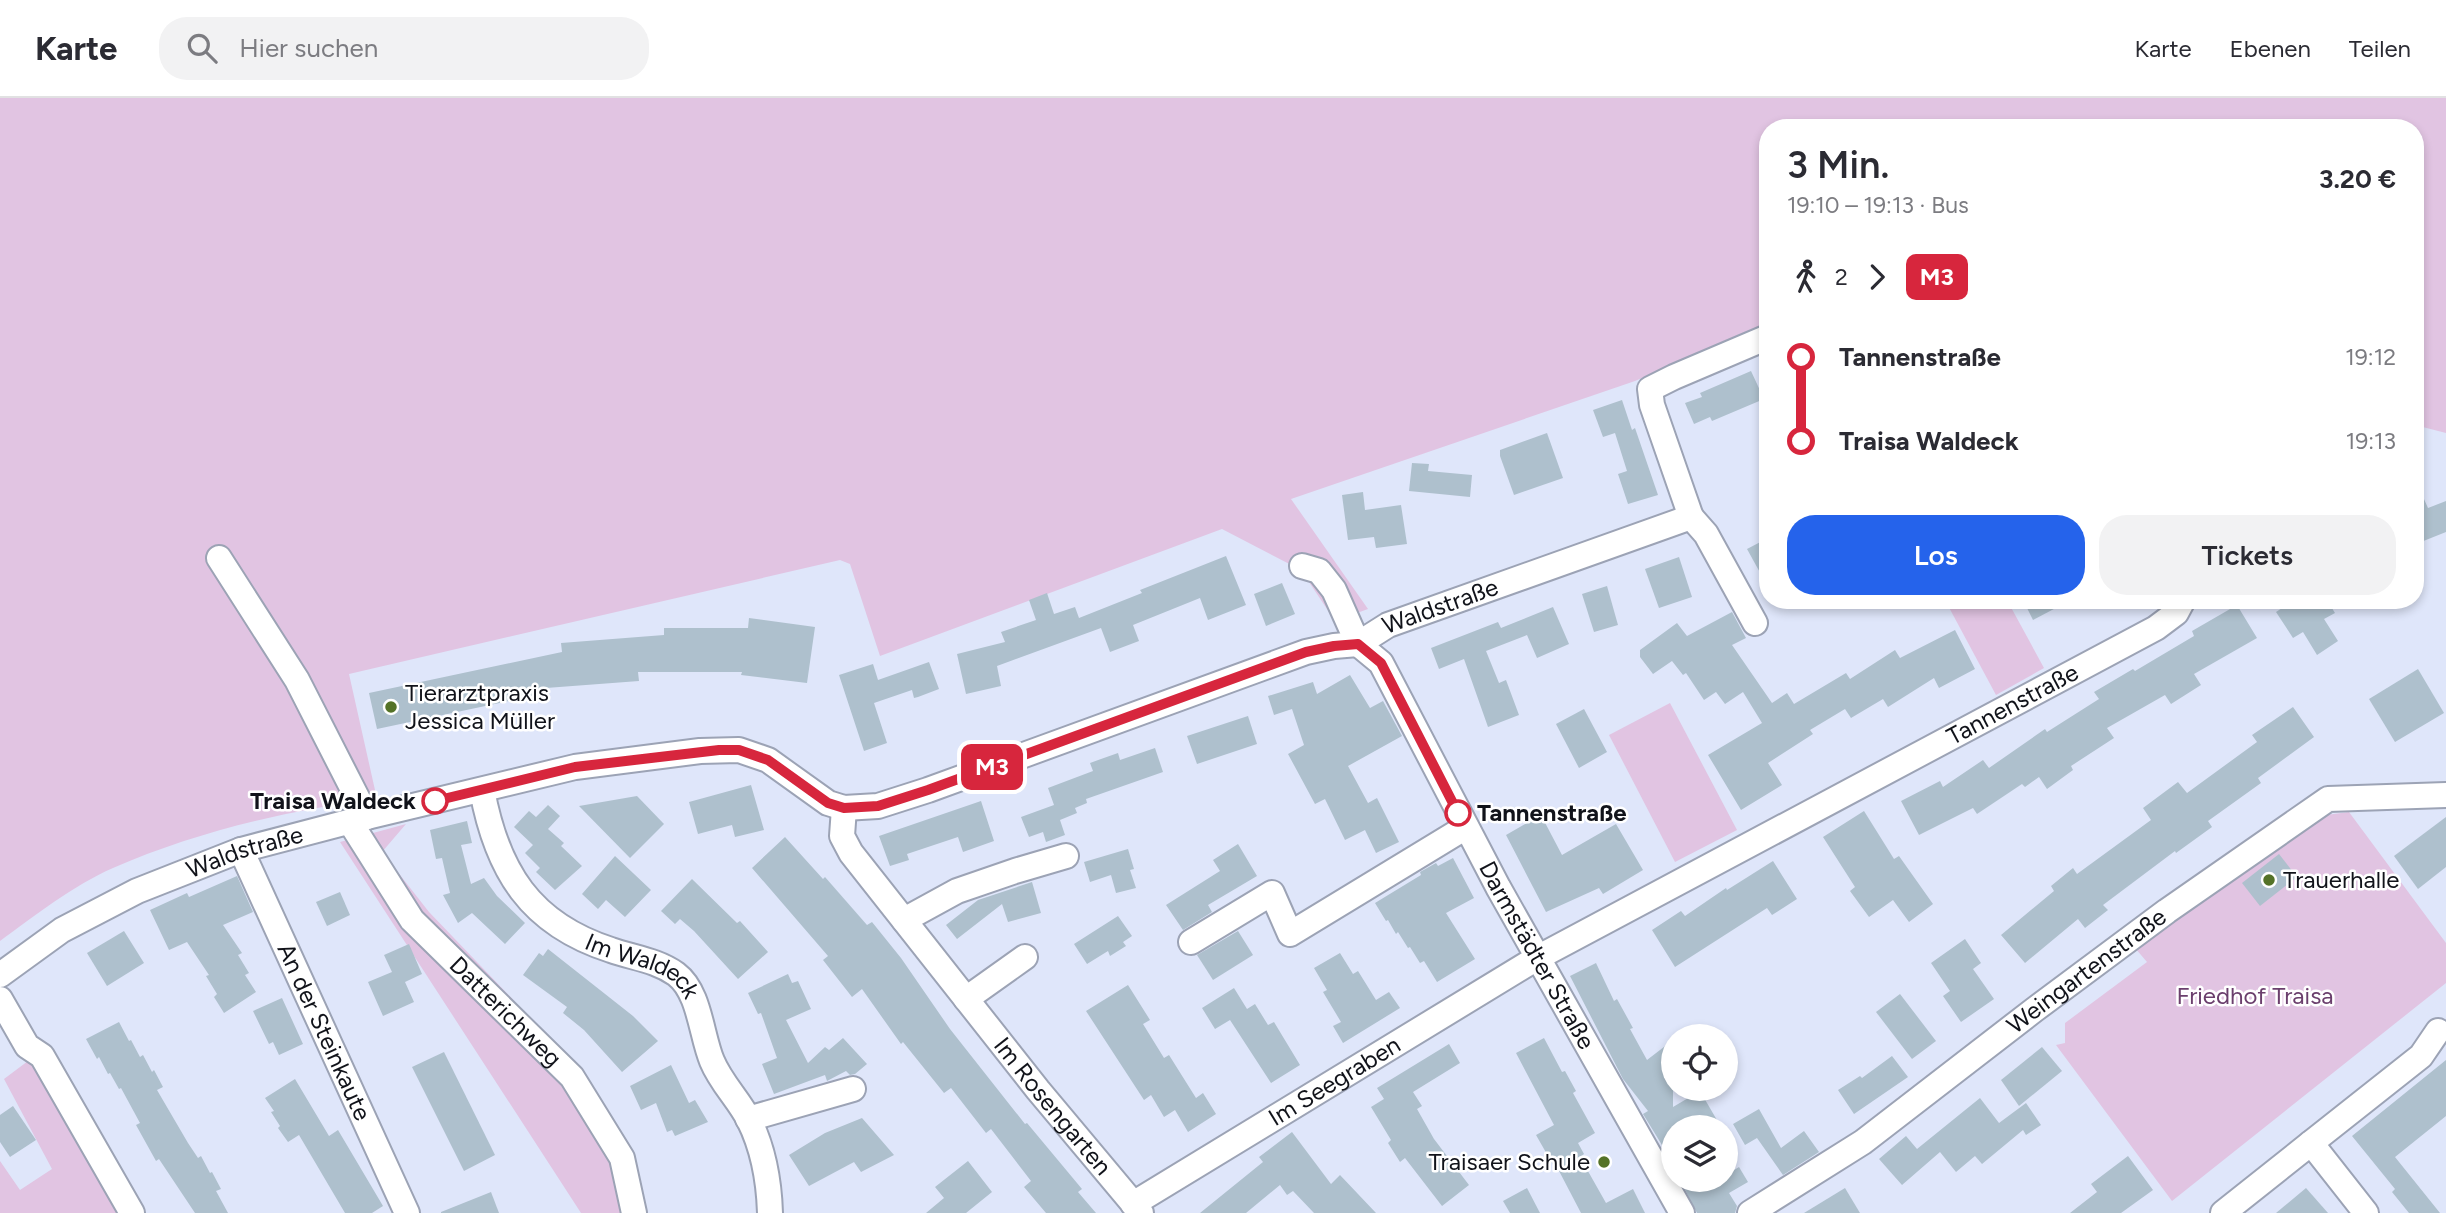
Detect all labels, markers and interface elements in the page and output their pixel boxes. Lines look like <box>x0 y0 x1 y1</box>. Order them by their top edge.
search box <box>159 17 649 80</box>
text: Karte <box>35 29 117 68</box>
icon: search <box>183 29 221 67</box>
text: Hier suchen <box>239 32 378 64</box>
text: Karte <box>2135 34 2192 63</box>
text: Ebenen <box>2230 34 2311 63</box>
text: Teilen <box>2349 34 2411 63</box>
text: 3 Min. <box>1787 142 1889 188</box>
text: 3.20 € <box>2319 163 2396 195</box>
text: 19:10 – 19:13 · Bus <box>1787 191 1969 219</box>
icon: walk <box>1787 258 1825 296</box>
icon: forward <box>1858 258 1896 296</box>
text: M3 <box>1920 262 1954 291</box>
text: 2 <box>1835 263 1848 291</box>
text: Tannenstraße <box>1839 341 2001 373</box>
text: 19:12 <box>2345 343 2396 371</box>
text: Traisa Waldeck <box>1839 425 2019 457</box>
text: 19:13 <box>2346 427 2396 455</box>
button: Los <box>1787 515 2085 595</box>
button: Tickets <box>2099 515 2396 595</box>
street label: Waldstraße <box>1378 572 1502 640</box>
street label: Tannenstraße <box>1942 657 2083 751</box>
place label: Tierarztpraxis Jessica Müller <box>405 678 555 735</box>
marker: Tierarztpraxis Jessica Müller <box>383 699 399 715</box>
line badge: M3 <box>960 744 1024 790</box>
text: M3 <box>975 752 1009 781</box>
place label: Traisa Waldeck <box>250 786 416 815</box>
marker: Traisa Waldeck <box>422 788 448 814</box>
place label: Tannenstraße <box>1477 798 1627 827</box>
marker: Tannenstraße <box>1445 800 1471 826</box>
street label: Waldstraße <box>182 819 306 884</box>
street label: Darmstädter Straße <box>1473 856 1601 1054</box>
place label: Trauerhalle <box>2283 865 2399 894</box>
marker: Trauerhalle <box>2261 872 2277 888</box>
street label: Weingartenstraße <box>2001 902 2172 1040</box>
street label: Im Waldeck <box>581 927 706 1003</box>
street label: An der Steinkaute <box>272 938 378 1125</box>
street label: Datterichweg <box>444 950 568 1073</box>
park label: Friedhof Traisa <box>2176 981 2334 1010</box>
map controls <box>1661 1024 1738 1192</box>
button: locate <box>1661 1024 1738 1101</box>
street label: Im Seegraben <box>1263 1030 1405 1132</box>
street label: Im Rosengarten <box>988 1031 1118 1181</box>
button: layers <box>1661 1115 1738 1192</box>
place label: Traisaer Schule <box>1428 1147 1590 1176</box>
marker: Traisaer Schule <box>1596 1154 1612 1170</box>

